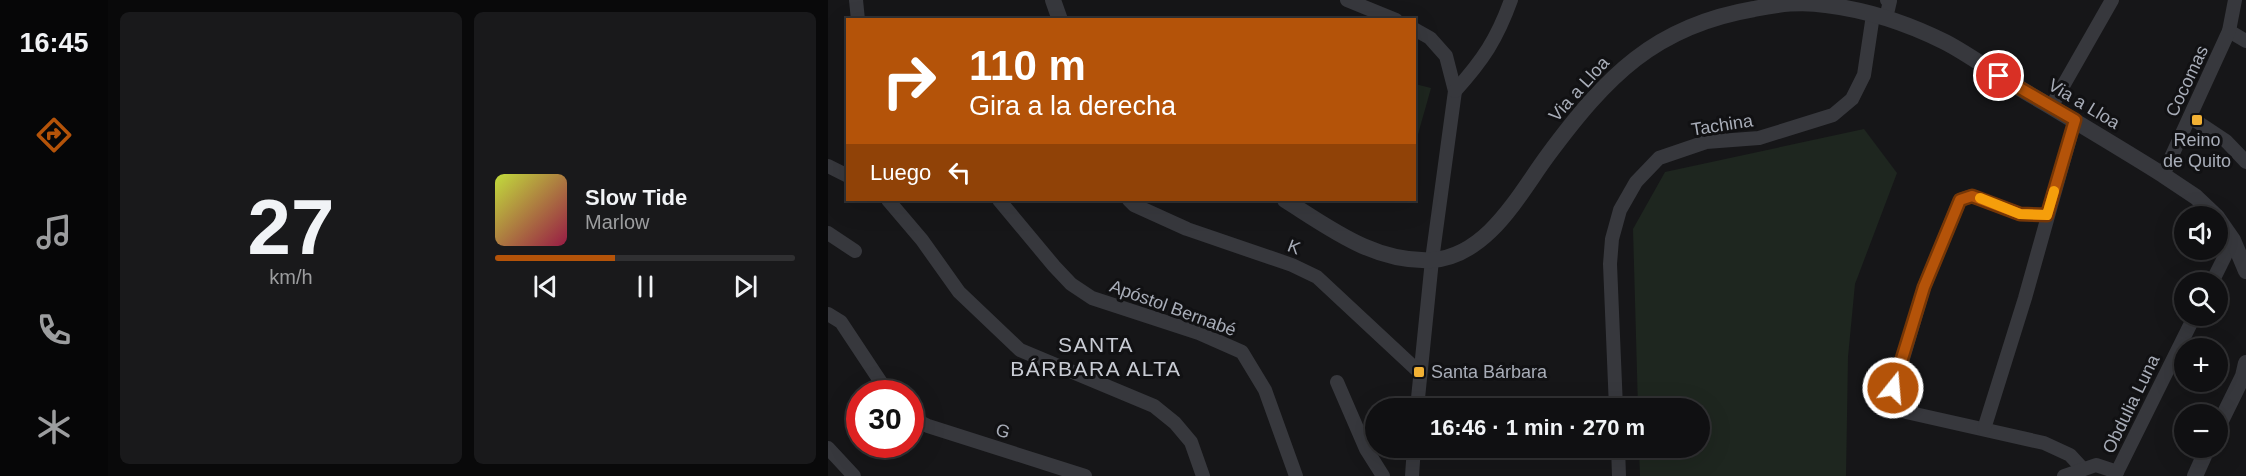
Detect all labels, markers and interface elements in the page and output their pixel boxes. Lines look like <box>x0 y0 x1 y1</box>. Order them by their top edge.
text: 16:45 <box>19 28 89 58</box>
icon: right <box>870 42 948 120</box>
text: 110 m <box>969 42 1086 89</box>
street label: Cocomas <box>2162 42 2212 120</box>
pin <box>1973 50 2024 101</box>
street label: Via a Lloa <box>1545 52 1614 125</box>
icon: arrive <box>1982 59 2015 92</box>
street label: Via a Lloa <box>2045 75 2124 134</box>
text: Gira a la derecha <box>969 91 1176 121</box>
street label: Tachina <box>1690 110 1755 140</box>
marker: Reino de Quito <box>2190 113 2204 127</box>
icon: directions <box>33 114 75 156</box>
place label: Reino de Quito <box>2163 130 2231 171</box>
icon: left <box>943 156 976 189</box>
text: Luego <box>870 160 931 185</box>
text: 27 <box>248 183 334 271</box>
text: Slow Tide <box>585 185 687 210</box>
map controls <box>2174 206 2228 458</box>
button: sound <box>2174 206 2228 260</box>
icon: music <box>33 211 75 253</box>
text: Marlow <box>585 211 649 233</box>
street label: K <box>1285 236 1303 258</box>
text: km/h <box>269 266 313 288</box>
icon: previous <box>529 270 562 303</box>
icon: pause <box>629 270 662 303</box>
icon: next <box>729 270 762 303</box>
button: search <box>2174 272 2228 326</box>
street label: Apóstol Bernabé <box>1107 276 1239 340</box>
icon: phone <box>33 309 75 351</box>
district label: SANTA BÁRBARA ALTA <box>1010 333 1182 380</box>
button: + <box>2174 338 2228 392</box>
street label: Obdulia Luna <box>2099 351 2164 457</box>
position arrow <box>1861 356 1925 420</box>
place label: Santa Bárbara <box>1431 362 1548 382</box>
marker: Santa Bárbara <box>1412 365 1426 379</box>
speed limit sign: 30 <box>846 380 924 458</box>
button: − <box>2174 404 2228 458</box>
icon: climate <box>33 406 75 448</box>
text: 16:46 · 1 min · 270 m <box>1430 415 1645 440</box>
street label: G <box>993 419 1013 443</box>

